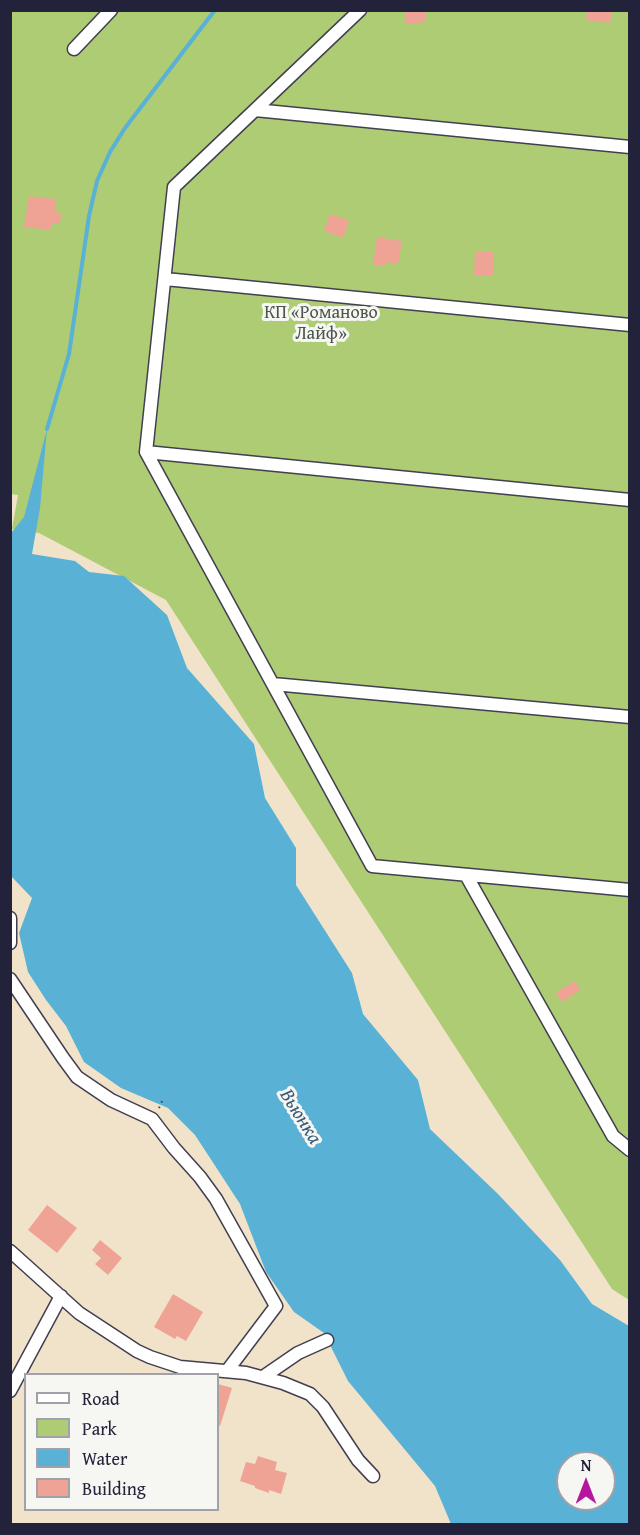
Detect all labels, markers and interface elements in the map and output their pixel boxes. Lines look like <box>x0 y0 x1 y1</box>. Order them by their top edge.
park label: КП «Романово Лайф» <box>264 302 378 344</box>
water label: Вьюнка <box>274 1085 326 1149</box>
legend <box>24 1373 219 1511</box>
text: Road <box>82 1385 120 1412</box>
text: Park <box>82 1415 117 1442</box>
text: Water <box>82 1445 127 1472</box>
north arrow <box>556 1451 616 1511</box>
text: N <box>581 1453 591 1477</box>
text: Building <box>82 1475 146 1502</box>

